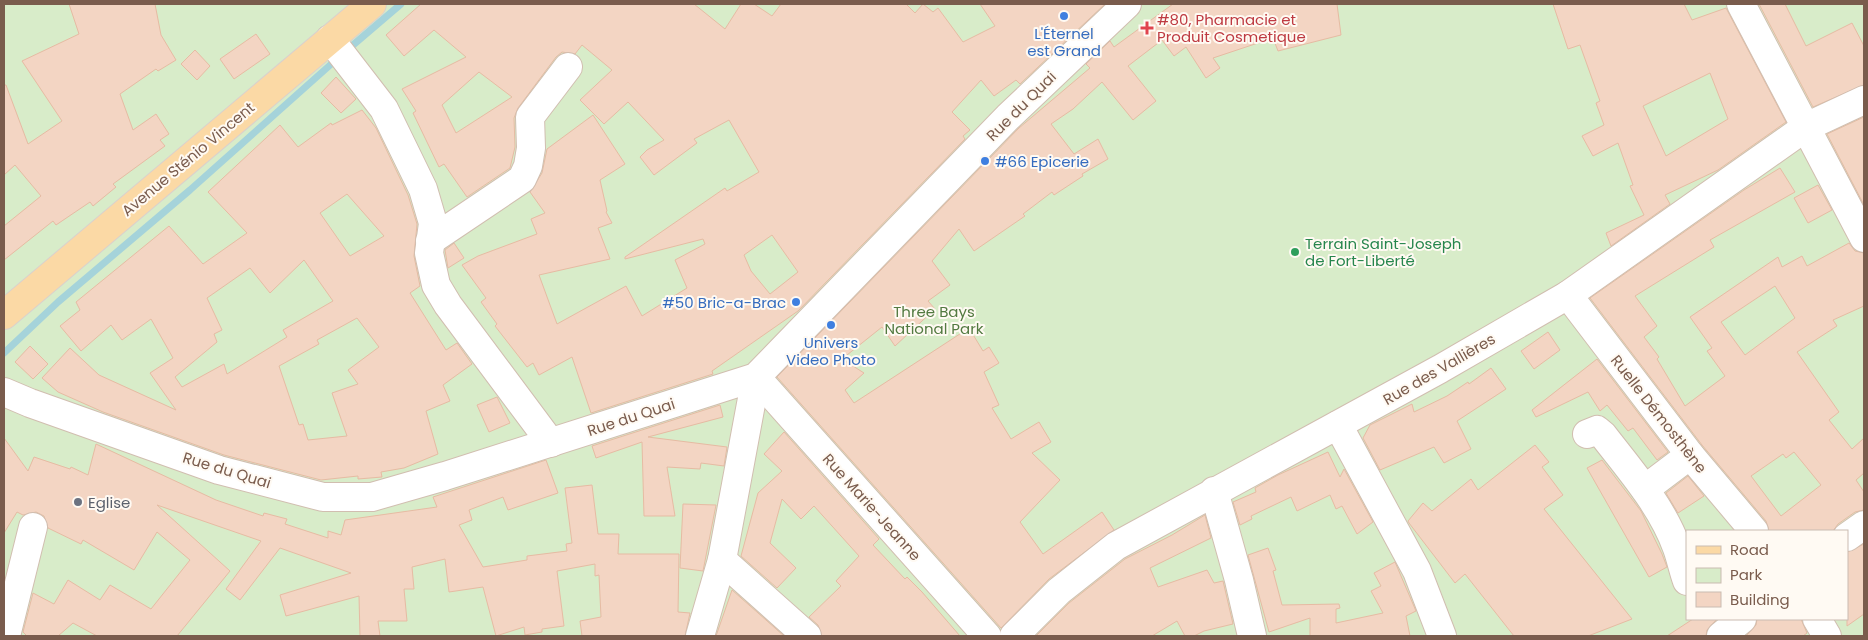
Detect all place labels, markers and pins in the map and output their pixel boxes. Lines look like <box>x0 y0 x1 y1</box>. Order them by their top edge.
place label: #80, Pharmacie et Produit Cosmetique <box>1157 9 1306 47</box>
marker: L'Éternel est Grand <box>1058 10 1070 22</box>
marker: #80, Pharmacie et Produit Cosmetique <box>1141 22 1153 34</box>
place label: L'Éternel est Grand <box>1027 23 1101 61</box>
place label: #66 Epicerie <box>995 151 1089 172</box>
marker: #66 Epicerie <box>979 155 991 167</box>
place label: Terrain Saint-Joseph de Fort-Liberté <box>1305 233 1461 271</box>
marker: Terrain Saint-Joseph de Fort-Liberté <box>1289 246 1301 258</box>
place label: #50 Bric-a-Brac <box>662 292 786 313</box>
marker: #50 Bric-a-Brac <box>790 296 802 308</box>
marker: Univers Video Photo <box>825 319 837 331</box>
place label: Univers Video Photo <box>786 332 876 370</box>
place label: Eglise <box>88 492 130 513</box>
marker: Eglise <box>72 496 84 508</box>

